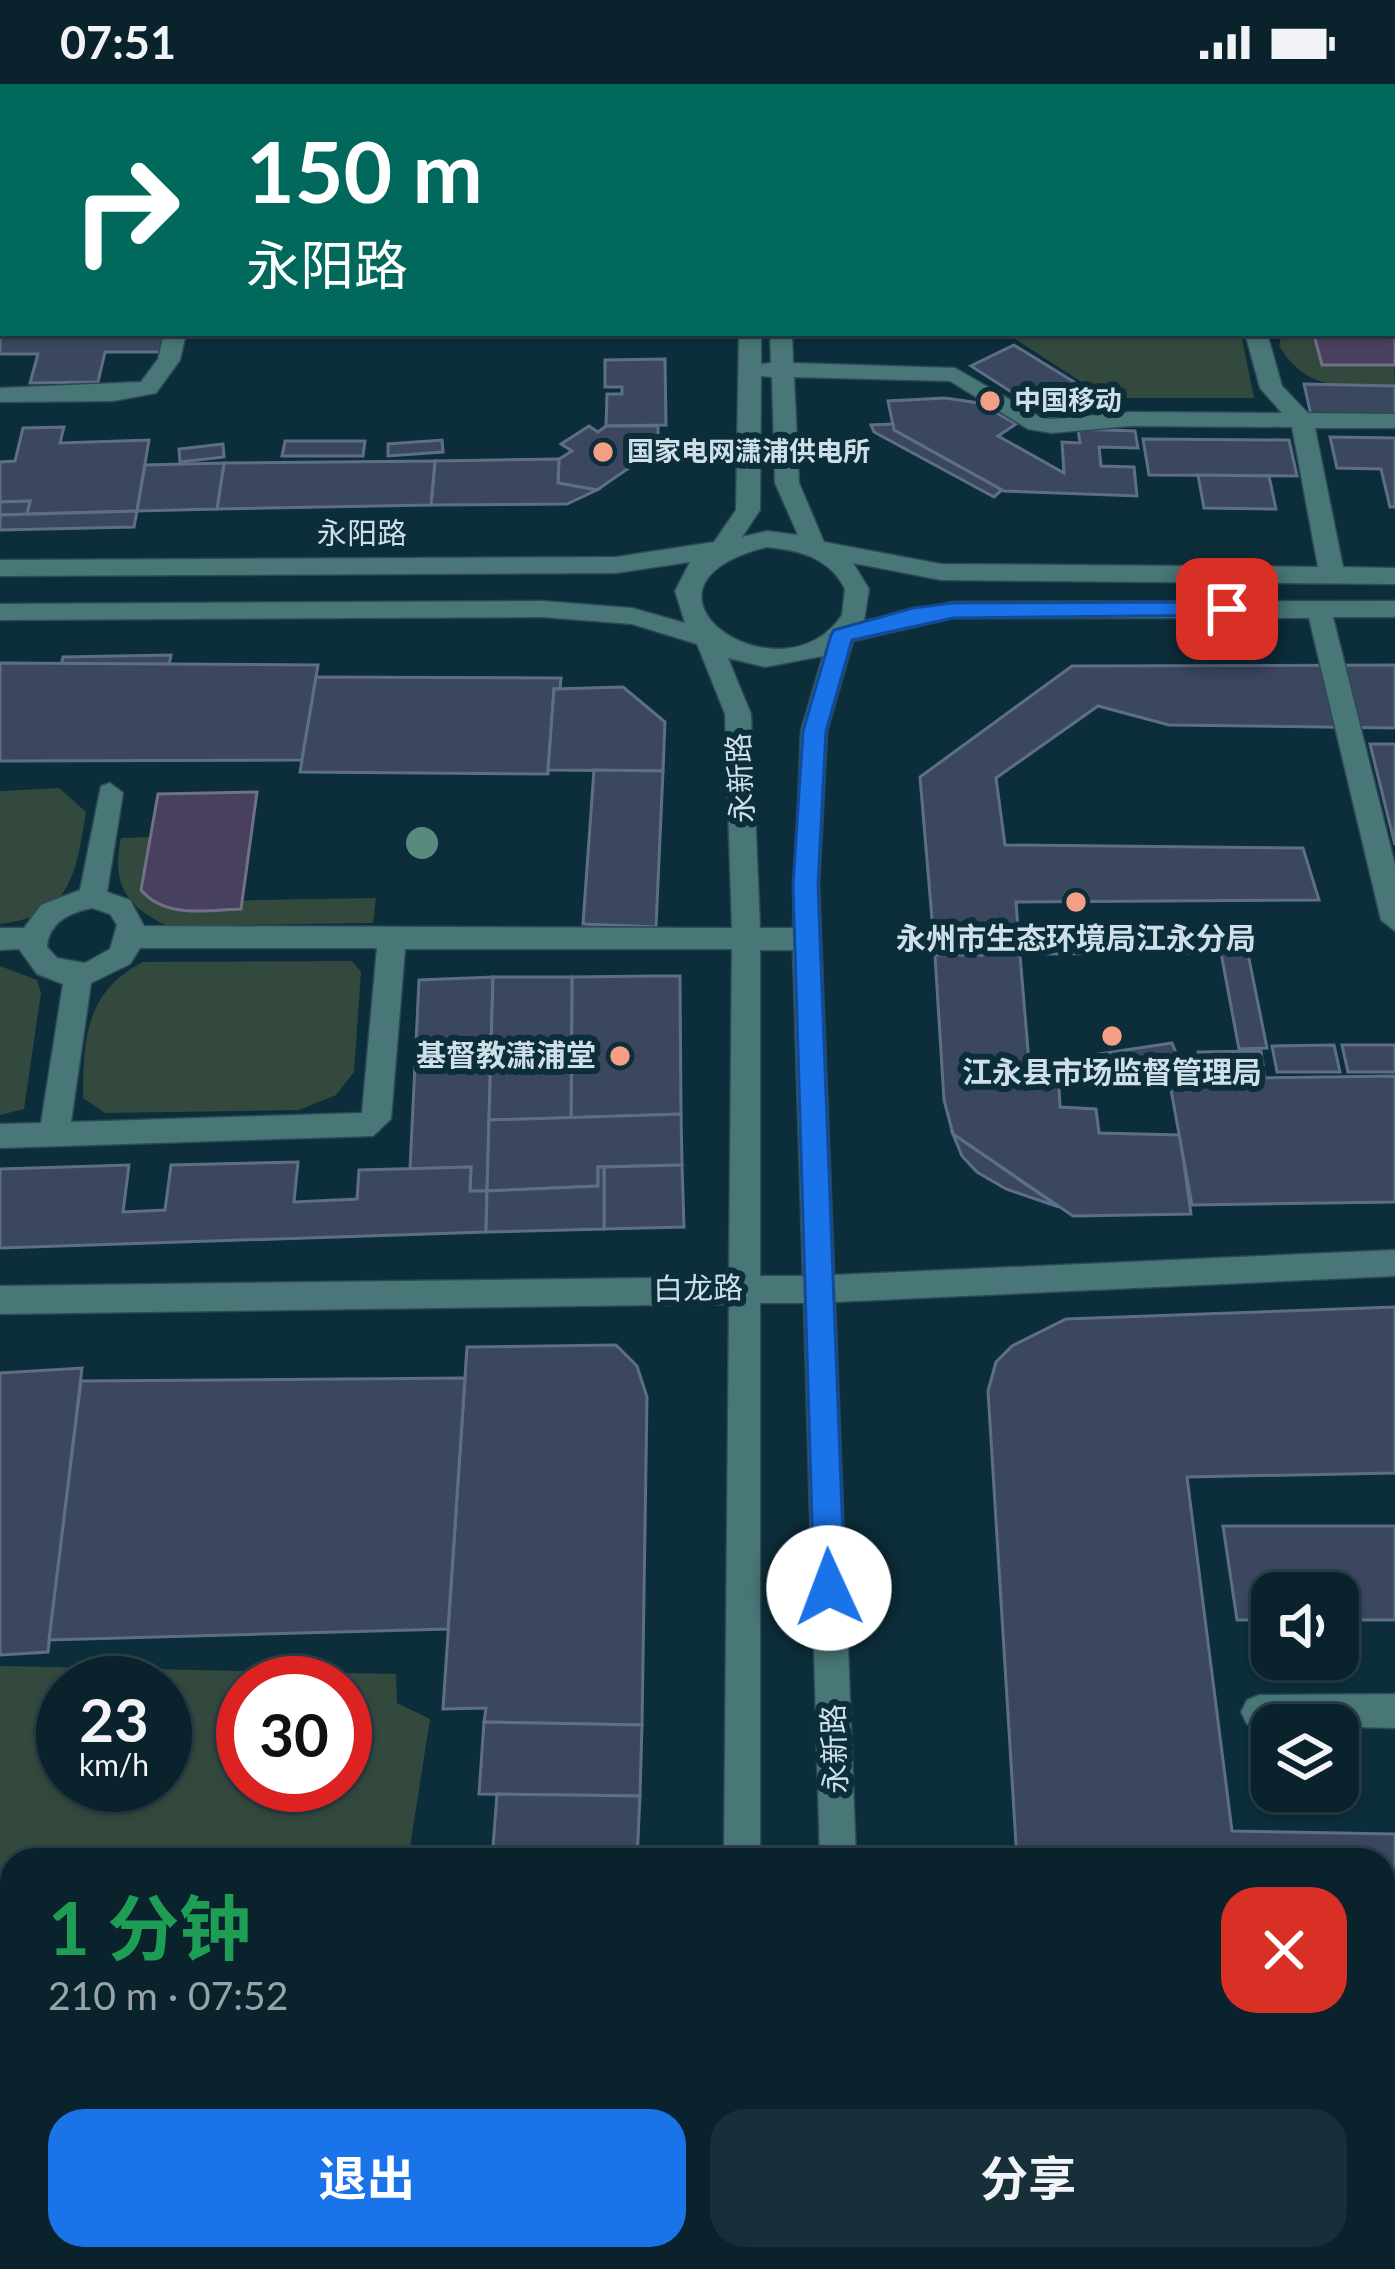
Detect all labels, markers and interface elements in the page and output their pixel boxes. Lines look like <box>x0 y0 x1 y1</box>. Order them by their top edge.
text: 07:51 <box>60 15 176 69</box>
text: 150 m <box>246 120 483 221</box>
icon: right <box>48 132 204 288</box>
text: 永阳路 <box>246 232 408 297</box>
place label: 中国移动 <box>1014 383 1122 416</box>
marker: 中国移动 <box>977 388 1003 414</box>
place label: 国家电网潇浦供电所 <box>627 434 870 467</box>
marker: 国家电网潇浦供电所 <box>590 439 616 465</box>
street label: 永阳路 <box>317 514 407 550</box>
pin <box>1176 558 1278 660</box>
icon: arrive <box>1194 576 1260 642</box>
street label: 永新路 <box>719 732 759 824</box>
marker: 永州市生态环境局江永分局 <box>1063 889 1089 915</box>
place label: 永州市生态环境局江永分局 <box>896 919 1256 955</box>
marker: 江永县市场监督管理局 <box>1099 1023 1125 1049</box>
place label: 基督教潇浦堂 <box>416 1036 596 1072</box>
marker: 基督教潇浦堂 <box>607 1043 633 1069</box>
place label: 江永县市场监督管理局 <box>962 1053 1262 1089</box>
street label: 白龙路 <box>653 1268 743 1306</box>
position arrow <box>766 1525 892 1651</box>
map controls <box>1251 1572 1359 1812</box>
button: sound <box>1251 1572 1359 1680</box>
speed limit sign: 30 <box>216 1656 372 1812</box>
text: 23 <box>79 1683 149 1755</box>
street label: 永新路 <box>813 1703 853 1795</box>
button: layers <box>1251 1704 1359 1812</box>
text: km/h <box>79 1746 149 1782</box>
text: 1 分钟 <box>48 1884 251 1970</box>
button: close <box>1221 1887 1347 2013</box>
text: 210 m · 07:52 <box>48 1972 288 2018</box>
button: 退出 <box>48 2109 686 2247</box>
button: 分享 <box>710 2109 1347 2247</box>

